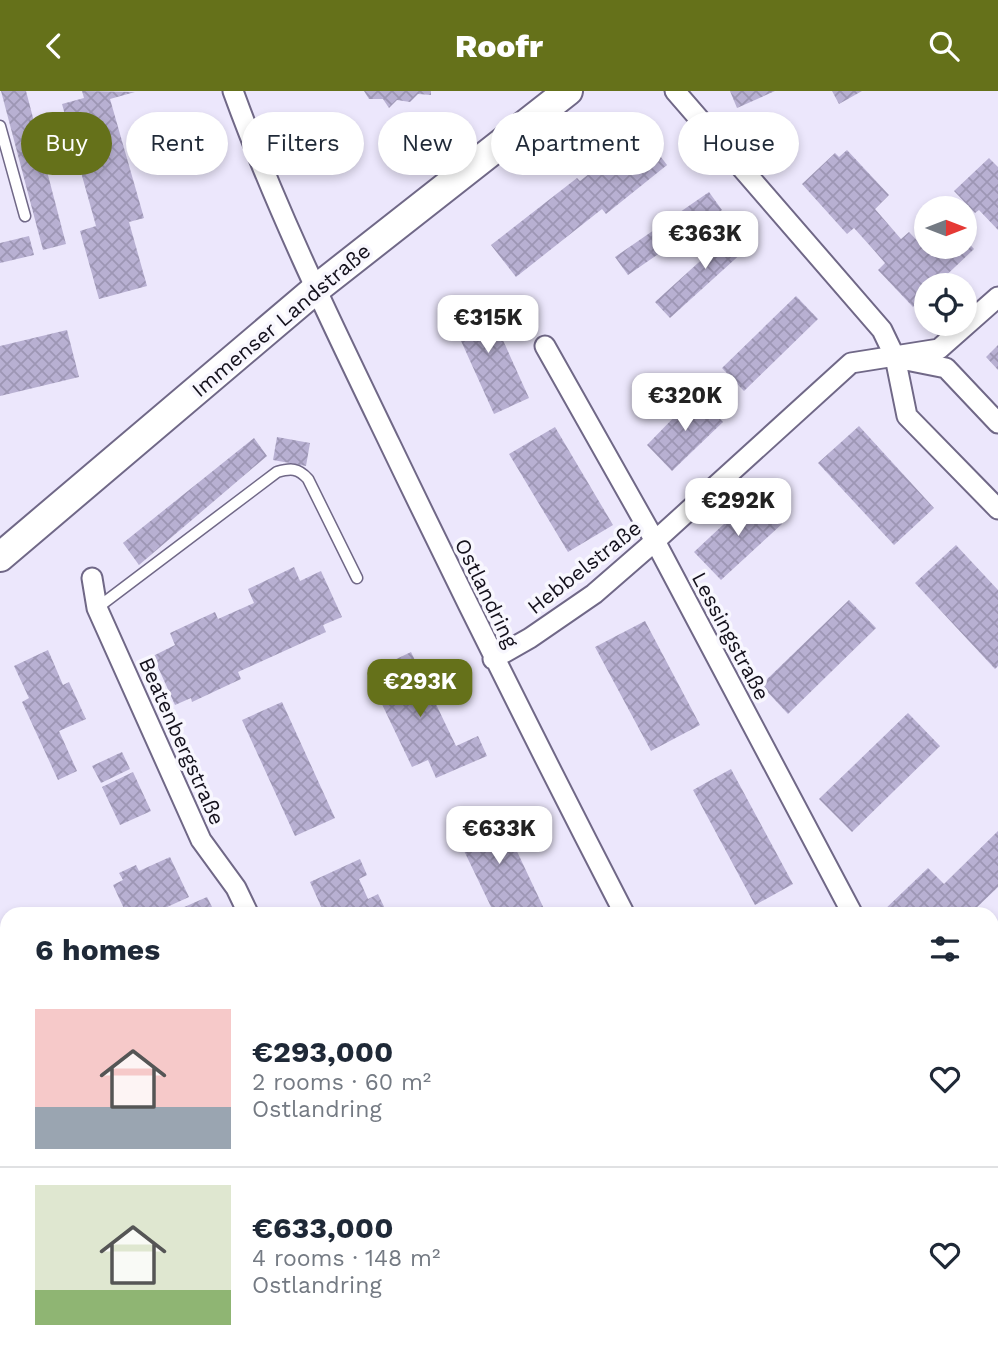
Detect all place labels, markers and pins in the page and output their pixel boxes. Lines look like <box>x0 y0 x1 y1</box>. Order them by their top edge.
pin: €363K <box>656 211 754 271</box>
pin: €315K <box>439 295 537 355</box>
pin: €320K <box>636 373 734 433</box>
pin: €292K <box>689 479 787 538</box>
pin: €293K <box>371 659 469 719</box>
pin: €633K <box>450 807 548 866</box>

